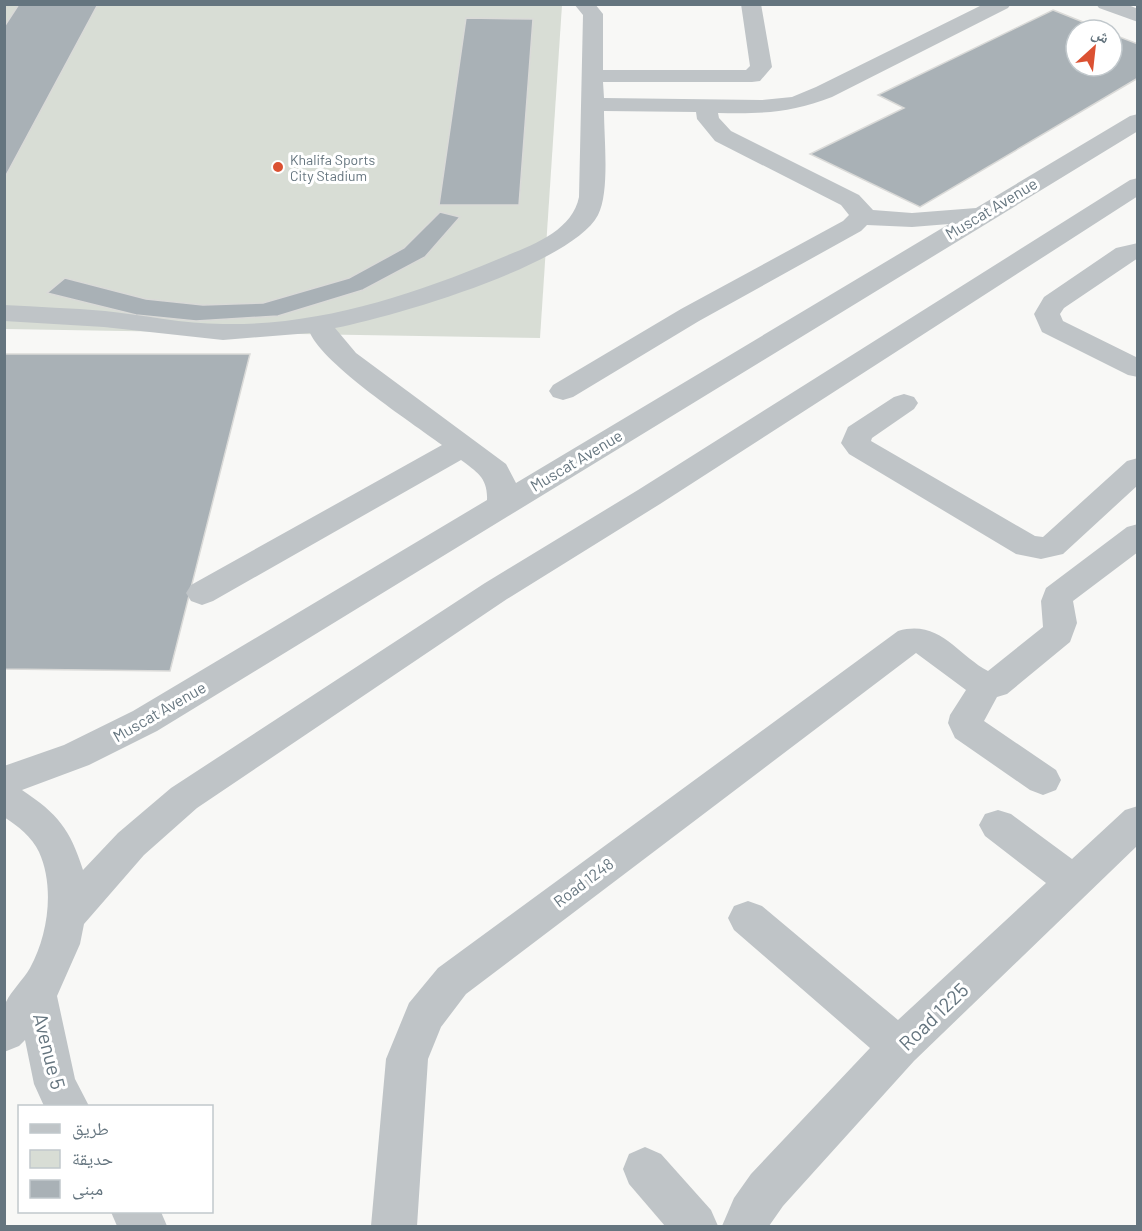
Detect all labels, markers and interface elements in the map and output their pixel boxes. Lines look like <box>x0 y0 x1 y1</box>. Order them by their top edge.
north arrow <box>1064 18 1124 78</box>
text: ش <box>1089 22 1113 47</box>
place label: Khalifa Sports City Stadium <box>290 151 376 184</box>
marker: Khalifa Sports City Stadium <box>271 160 285 174</box>
street label: Muscat Avenue <box>942 173 1040 243</box>
street label: Muscat Avenue <box>527 425 625 495</box>
street label: Muscat Avenue <box>109 677 209 745</box>
street label: Road 1248 <box>549 853 617 911</box>
street label: Road 1225 <box>893 977 973 1055</box>
street label: Avenue 5 <box>29 1010 71 1092</box>
legend <box>18 1105 213 1213</box>
text: طريق <box>72 1117 109 1140</box>
text: حديقة <box>72 1147 113 1169</box>
text: مبنى <box>72 1177 103 1200</box>

